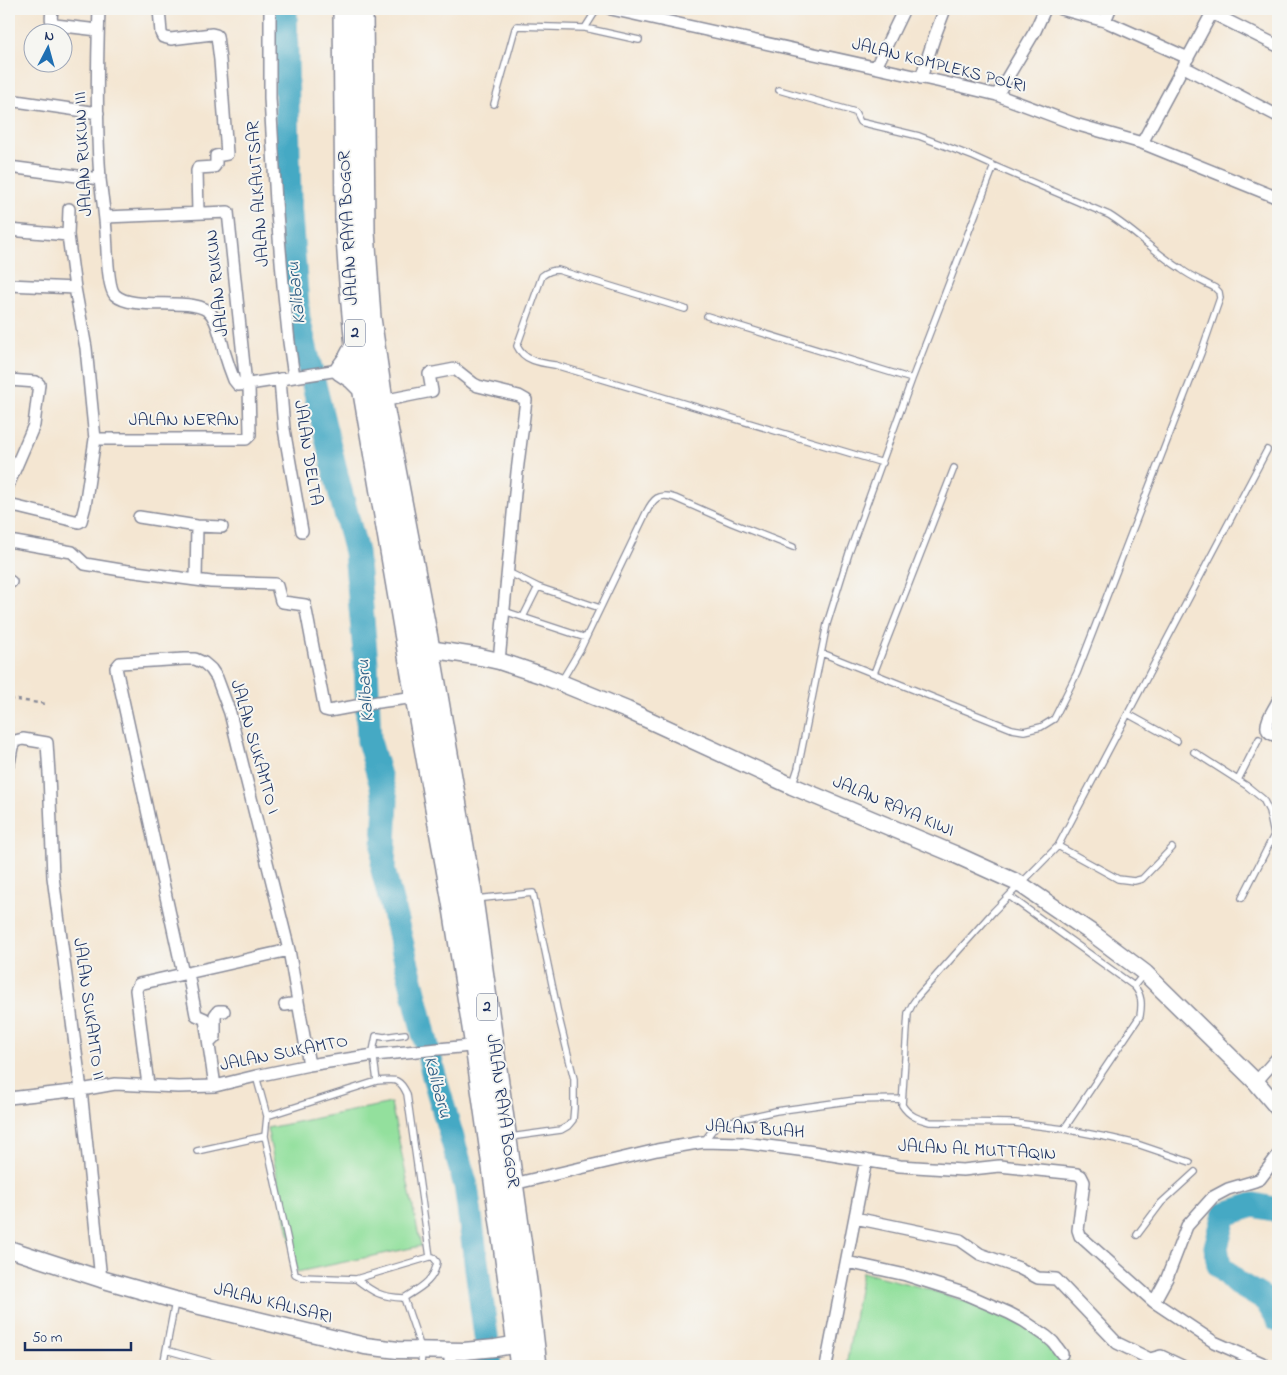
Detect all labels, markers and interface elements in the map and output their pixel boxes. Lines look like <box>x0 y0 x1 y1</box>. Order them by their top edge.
north arrow <box>22 22 72 72</box>
text: N <box>43 26 55 47</box>
street label: JALAN KOMPLEKS POLRI <box>849 32 1029 100</box>
street label: JALAN RUKUN III <box>68 91 100 217</box>
street label: JALAN ALKAUTSAR <box>241 120 277 268</box>
street label: JALAN RAYA BOGOR <box>332 150 366 306</box>
street label: JALAN RUKUN <box>199 228 237 338</box>
water label: Kalibaru <box>280 260 314 326</box>
road number: 2 <box>345 319 365 346</box>
street label: JALAN DELTA <box>286 398 328 508</box>
street label: JALAN NERAN <box>129 408 239 434</box>
water label: Kalibaru <box>350 658 382 723</box>
street label: JALAN SUKAMTO I <box>222 677 286 817</box>
street label: JALAN RAYA KIWI <box>828 770 958 844</box>
street label: JALAN SUKAMTO II <box>65 936 111 1082</box>
road number: 2 <box>477 994 497 1020</box>
street label: JALAN SUKAMTO <box>218 1029 350 1079</box>
street label: JALAN RAYA BOGOR <box>478 1033 526 1189</box>
water label: Kalibaru <box>416 1053 458 1121</box>
street label: JALAN BUAH <box>705 1114 805 1146</box>
street label: JALAN AL MUTTAQIN <box>897 1134 1057 1168</box>
street label: JALAN KALISARI <box>211 1277 335 1331</box>
scale bar <box>25 1320 131 1352</box>
text: 50 m <box>32 1327 63 1349</box>

